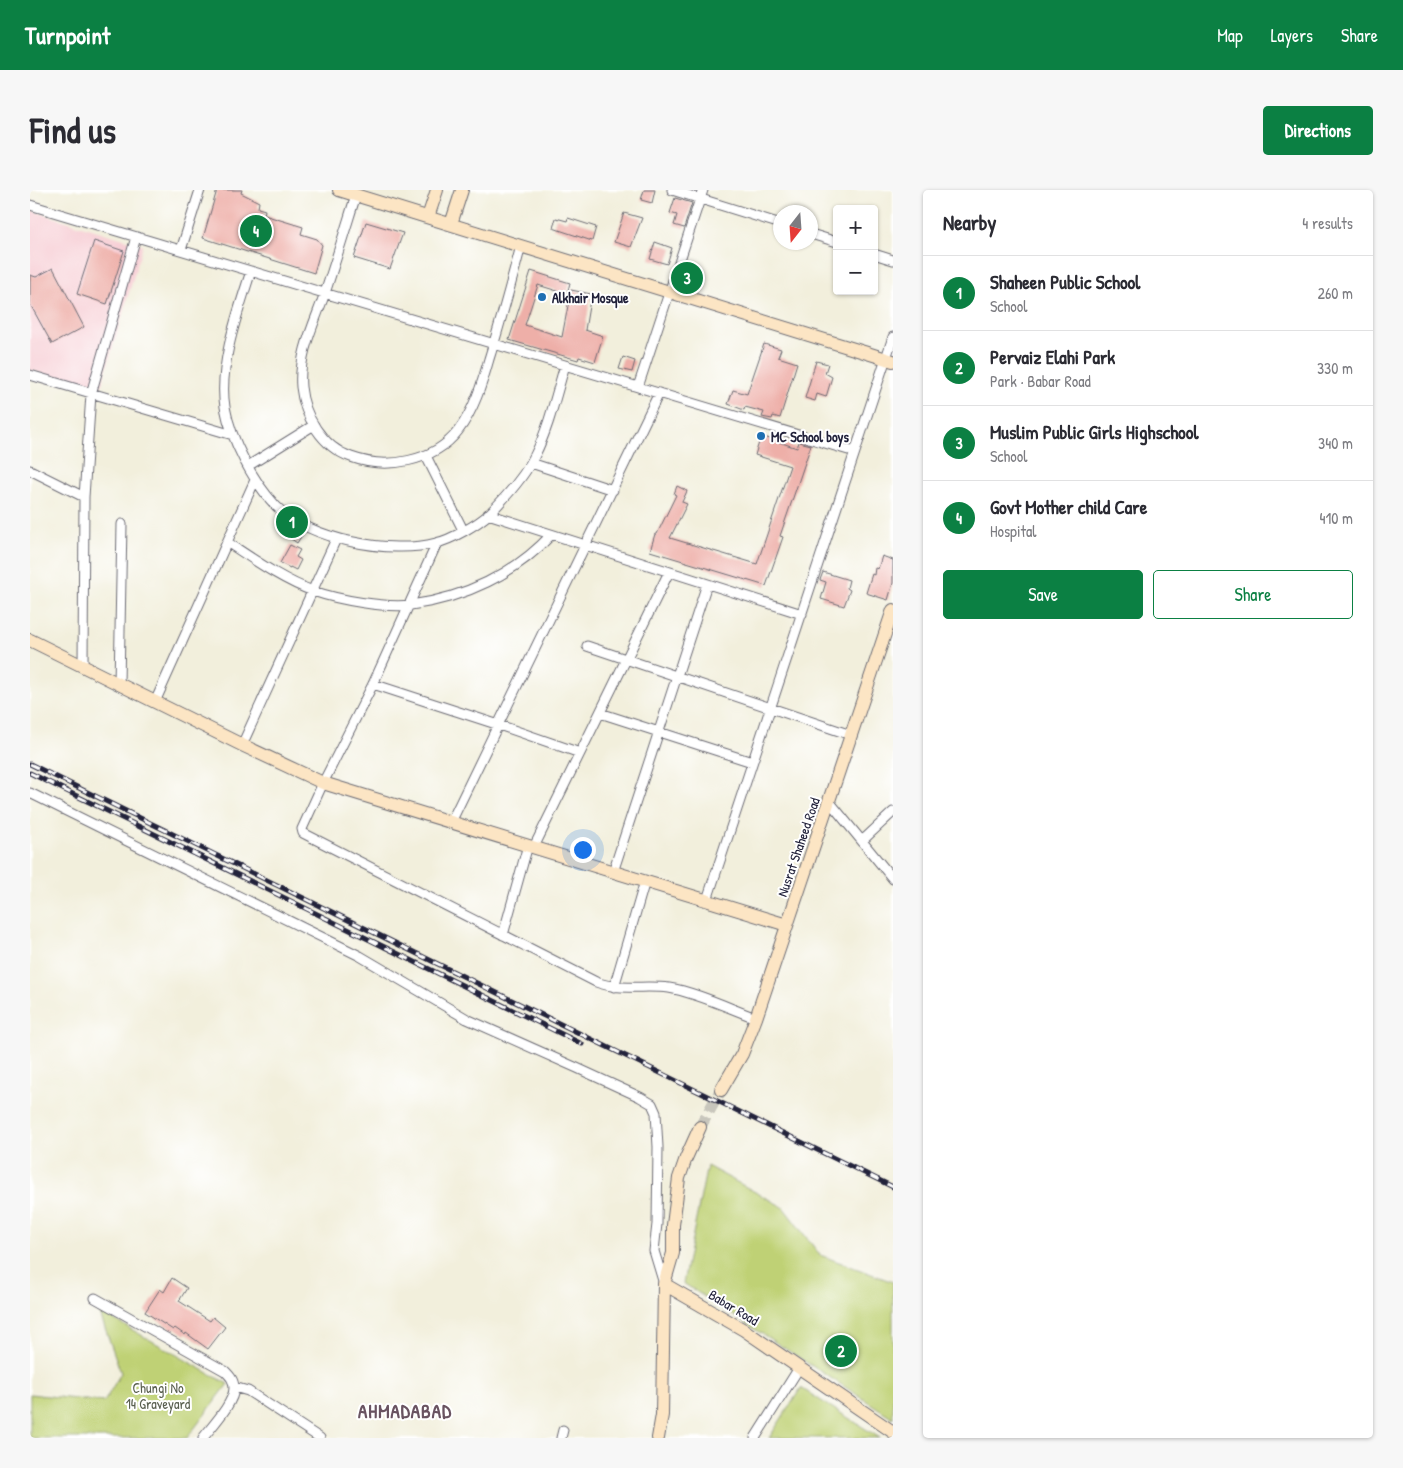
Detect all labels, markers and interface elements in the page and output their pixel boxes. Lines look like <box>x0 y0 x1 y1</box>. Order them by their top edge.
text: Turnpoint <box>25 19 110 51</box>
text: Map <box>1217 23 1243 48</box>
text: Layers <box>1271 23 1313 48</box>
text: Share <box>1341 23 1378 48</box>
button: Directions <box>1263 106 1373 155</box>
text: Find us <box>30 107 116 154</box>
north arrow <box>773 205 818 250</box>
map controls <box>833 205 878 295</box>
button: + <box>833 205 878 250</box>
text: Nearby <box>943 208 996 237</box>
pin: 4 <box>240 212 272 250</box>
text: 4 results <box>1302 212 1353 234</box>
button: − <box>833 250 878 295</box>
pin: 3 <box>671 259 703 297</box>
text: Shaheen Public School <box>990 269 1140 295</box>
text: 1 <box>956 282 962 304</box>
text: 260 m <box>1317 282 1353 304</box>
place label: Alkhair Mosque <box>552 288 629 309</box>
marker: Alkhair Mosque <box>536 291 548 303</box>
text: School <box>990 295 1027 317</box>
text: Pervaiz Elahi Park <box>990 344 1115 370</box>
text: 2 <box>955 357 963 379</box>
text: 330 m <box>1317 357 1353 379</box>
text: Park · Babar Road <box>990 370 1091 392</box>
text: Muslim Public Girls Highschool <box>990 419 1199 445</box>
place label: MC School boys <box>771 427 850 448</box>
marker: MC School boys <box>755 430 767 442</box>
text: 3 <box>955 432 963 454</box>
text: 340 m <box>1318 432 1353 454</box>
text: School <box>990 445 1027 467</box>
text: Govt Mother child Care <box>990 494 1147 520</box>
pin: 1 <box>276 503 308 541</box>
text: 4 <box>956 507 962 529</box>
text: 410 m <box>1319 507 1353 529</box>
text: Hospital <box>990 520 1037 542</box>
button: Save <box>943 570 1143 619</box>
button: Share <box>1153 570 1353 619</box>
street label: Nusrat Shaheed Road <box>772 794 824 899</box>
your location <box>570 837 596 863</box>
street label: Babar Road <box>705 1285 763 1330</box>
pin: 2 <box>825 1332 857 1370</box>
park label: Chungi No 14 Graveyard <box>126 1378 191 1414</box>
district label: AHMADABAD <box>358 1398 452 1424</box>

